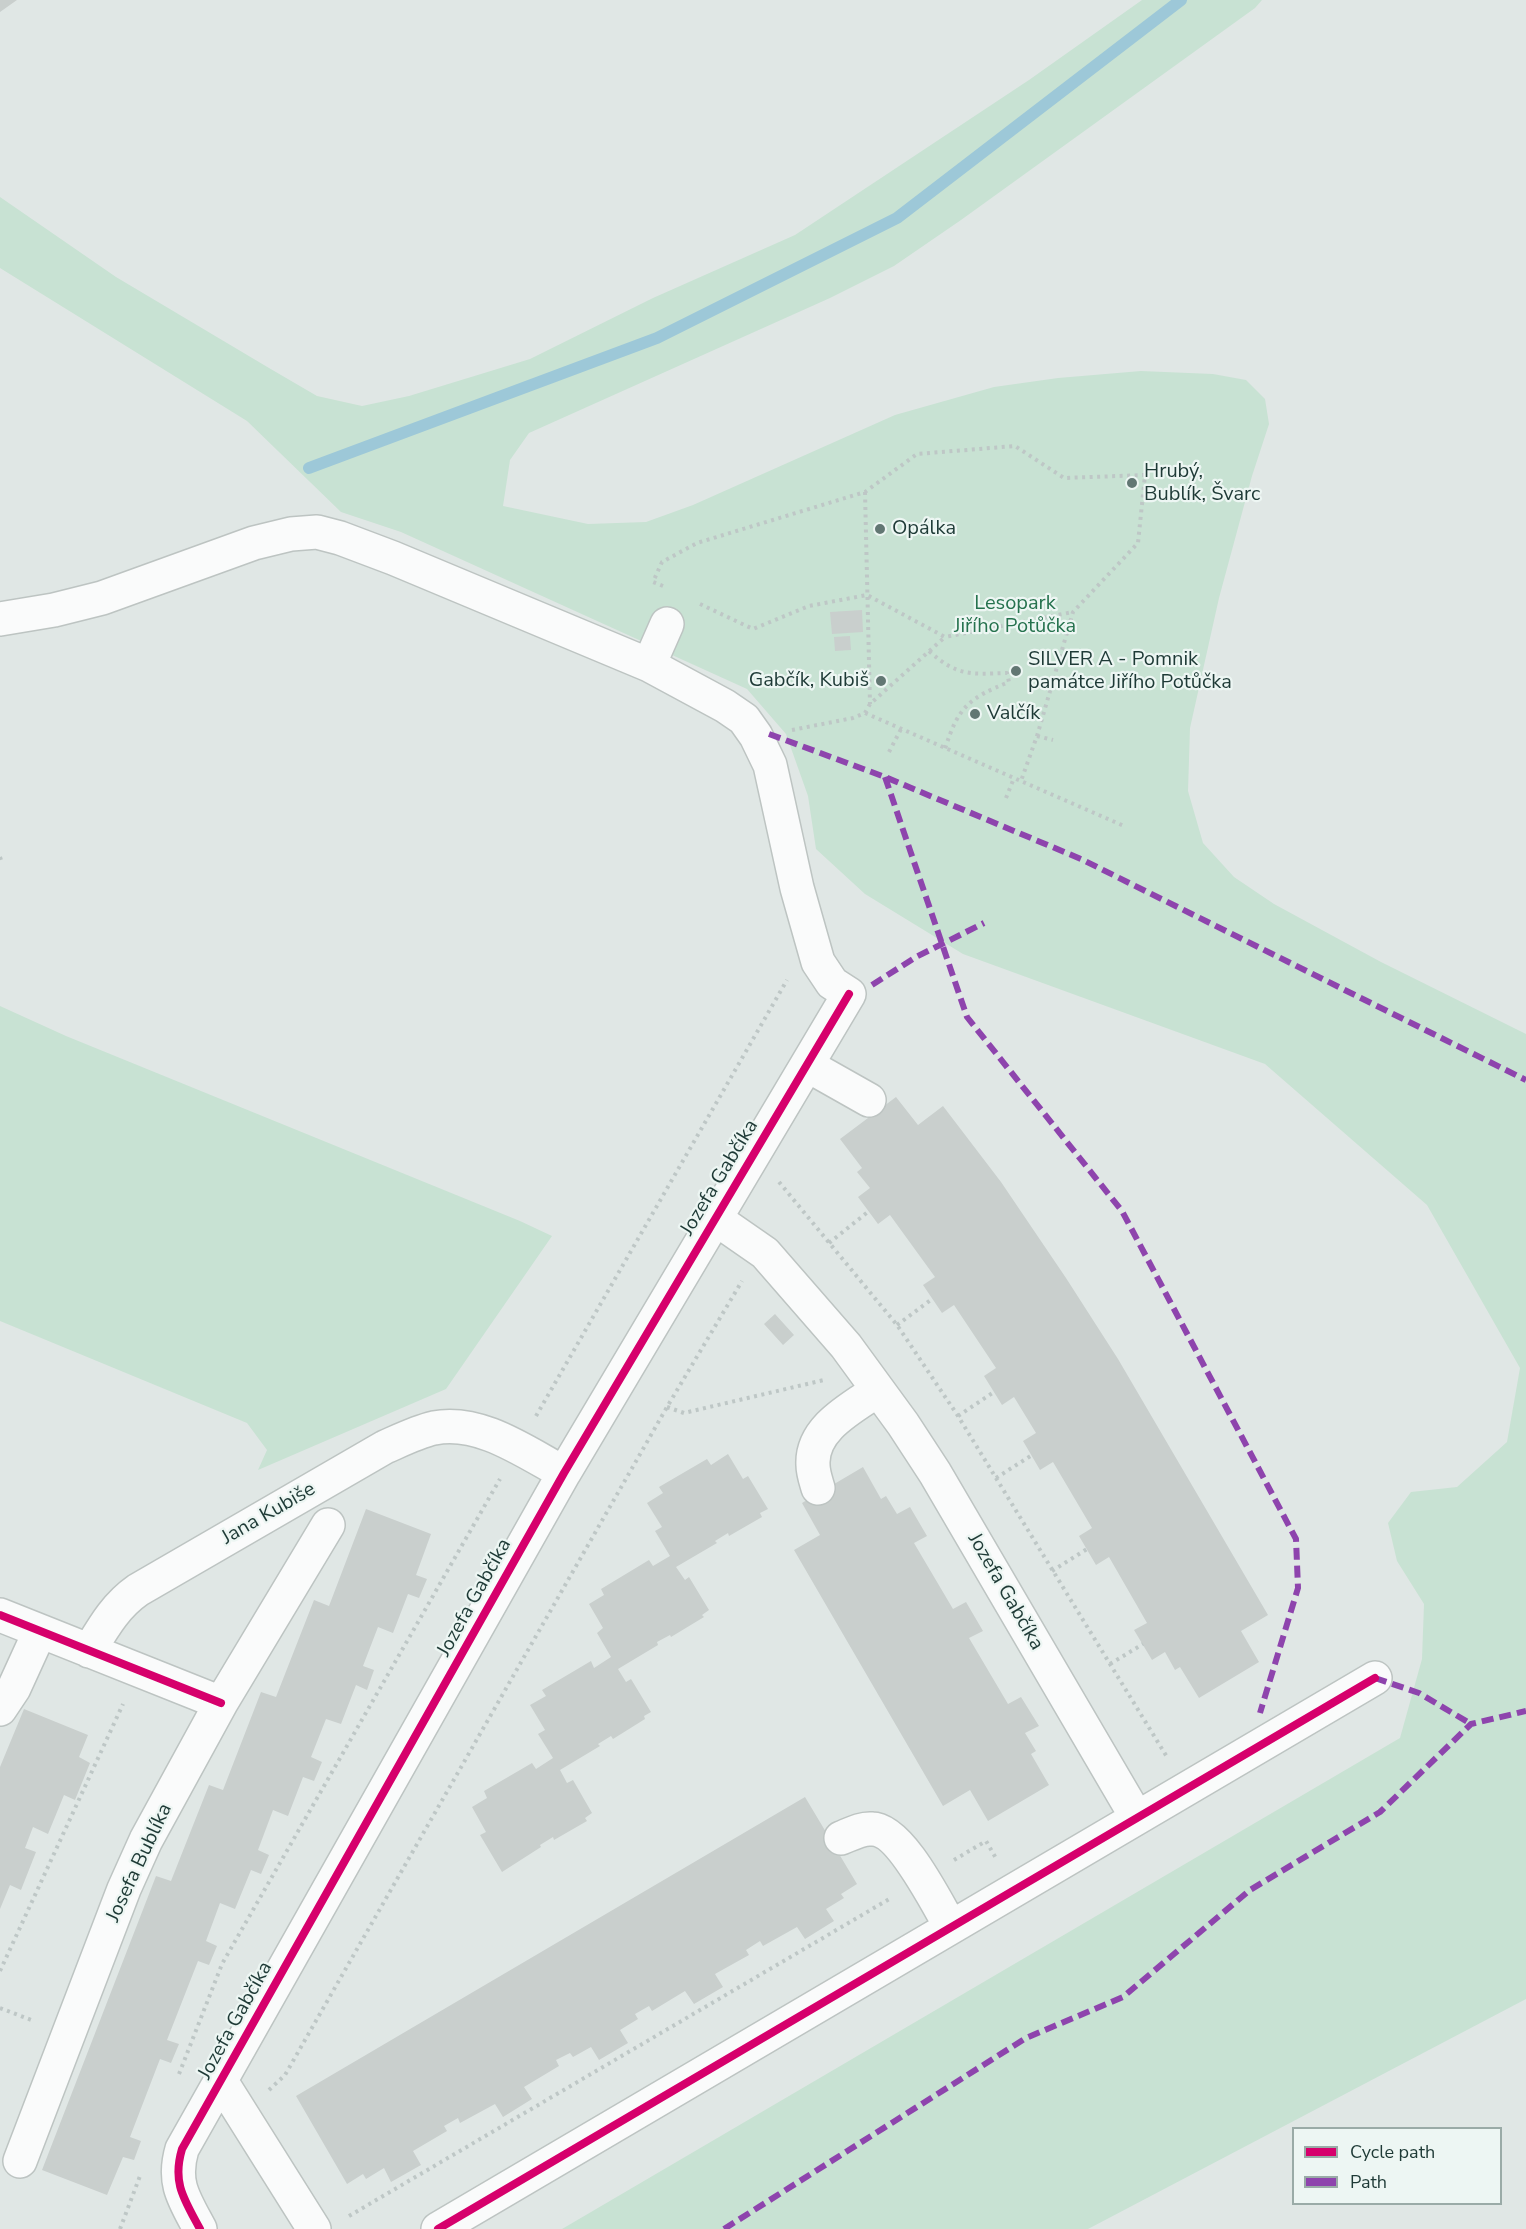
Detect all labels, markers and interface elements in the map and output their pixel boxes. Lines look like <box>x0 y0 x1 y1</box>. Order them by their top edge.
place label: Hrubý, Bublík, Švarc <box>1144 460 1260 507</box>
marker: Hrubý, Bublík, Švarc <box>1125 476 1139 490</box>
place label: Opálka <box>892 517 956 541</box>
marker: Opálka <box>873 522 887 536</box>
park label: Lesopark Jiřího Potůčka <box>954 592 1076 639</box>
place label: SILVER A - Pomnik památce Jiřího Potůčka <box>1028 648 1232 695</box>
marker: SILVER A - Pomnik památce Jiřího Potůčka <box>1009 664 1023 678</box>
place label: Gabčík, Kubiš <box>749 669 869 693</box>
marker: Gabčík, Kubiš <box>874 674 888 688</box>
place label: Valčík <box>987 702 1040 726</box>
marker: Valčík <box>968 707 982 721</box>
street label: Jozefa Gabčíka <box>676 1116 764 1240</box>
street label: Jana Kubiše <box>218 1478 320 1550</box>
street label: Jozefa Gabčíka <box>962 1529 1048 1655</box>
street label: Jozefa Gabčíka <box>433 1535 517 1661</box>
street label: Josefa Bublíka <box>102 1800 178 1926</box>
street label: Jozefa Gabčíka <box>194 1958 278 2084</box>
legend <box>1292 2127 1502 2205</box>
text: Cycle path <box>1350 2140 1435 2164</box>
text: Path <box>1350 2170 1387 2194</box>

